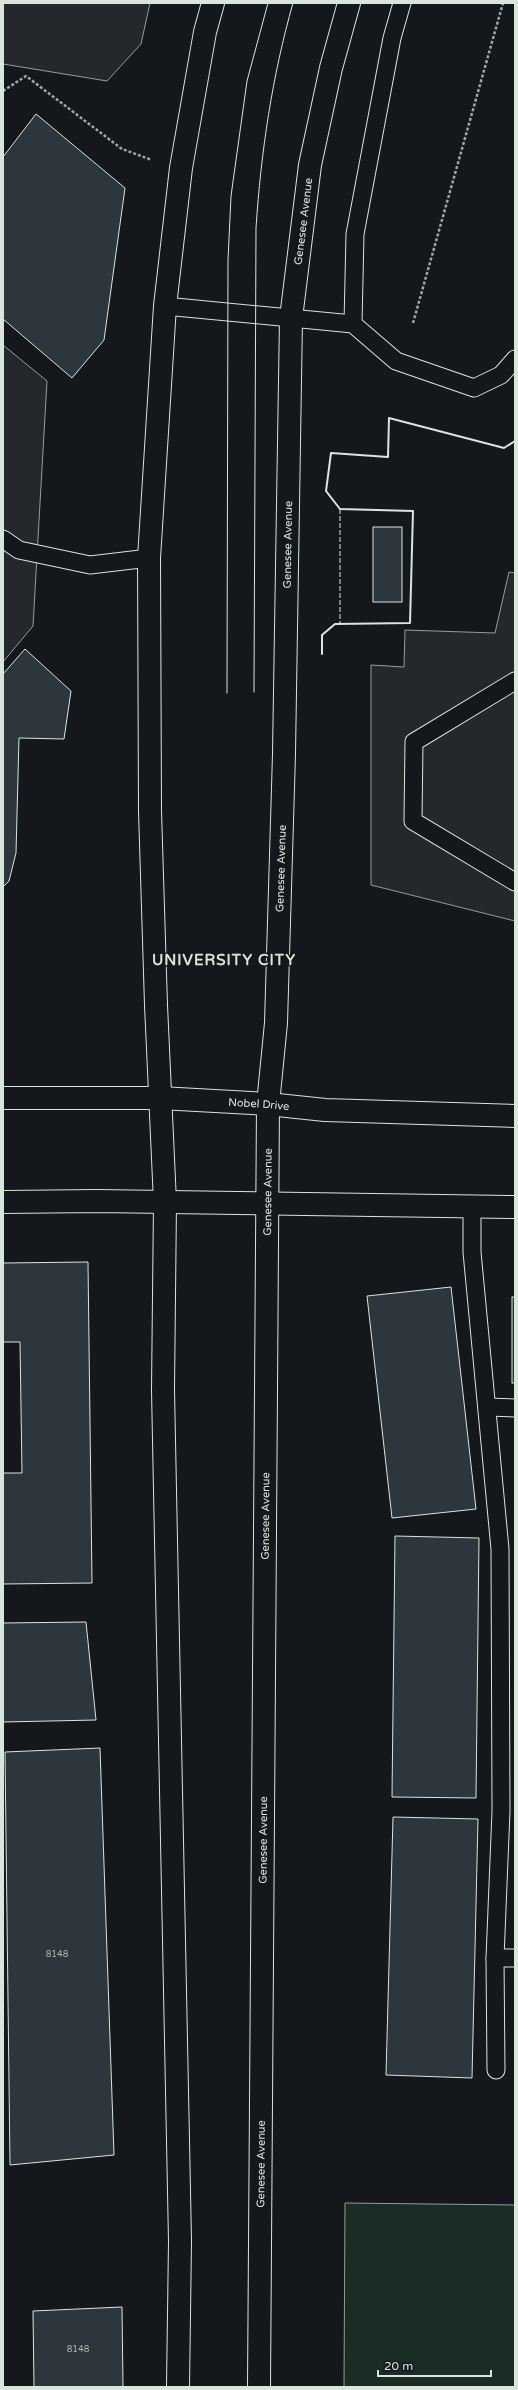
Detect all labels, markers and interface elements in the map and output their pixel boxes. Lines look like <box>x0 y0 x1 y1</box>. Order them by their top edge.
street label: Genesee Avenue <box>291 177 315 266</box>
street label: Genesee Avenue <box>280 501 295 588</box>
street label: Genesee Avenue <box>273 825 288 912</box>
district label: UNIVERSITY CITY <box>152 951 296 969</box>
street label: Nobel Drive <box>228 1095 290 1113</box>
street label: Genesee Avenue <box>261 1148 274 1236</box>
street label: Genesee Avenue <box>258 1472 272 1560</box>
street label: Genesee Avenue <box>256 1796 270 1884</box>
house number: 8148 <box>46 1949 69 1960</box>
street label: Genesee Avenue <box>254 2120 267 2208</box>
house number: 8148 <box>67 2344 90 2355</box>
scale bar <box>378 2352 491 2378</box>
text: 20 m <box>384 2359 413 2373</box>

